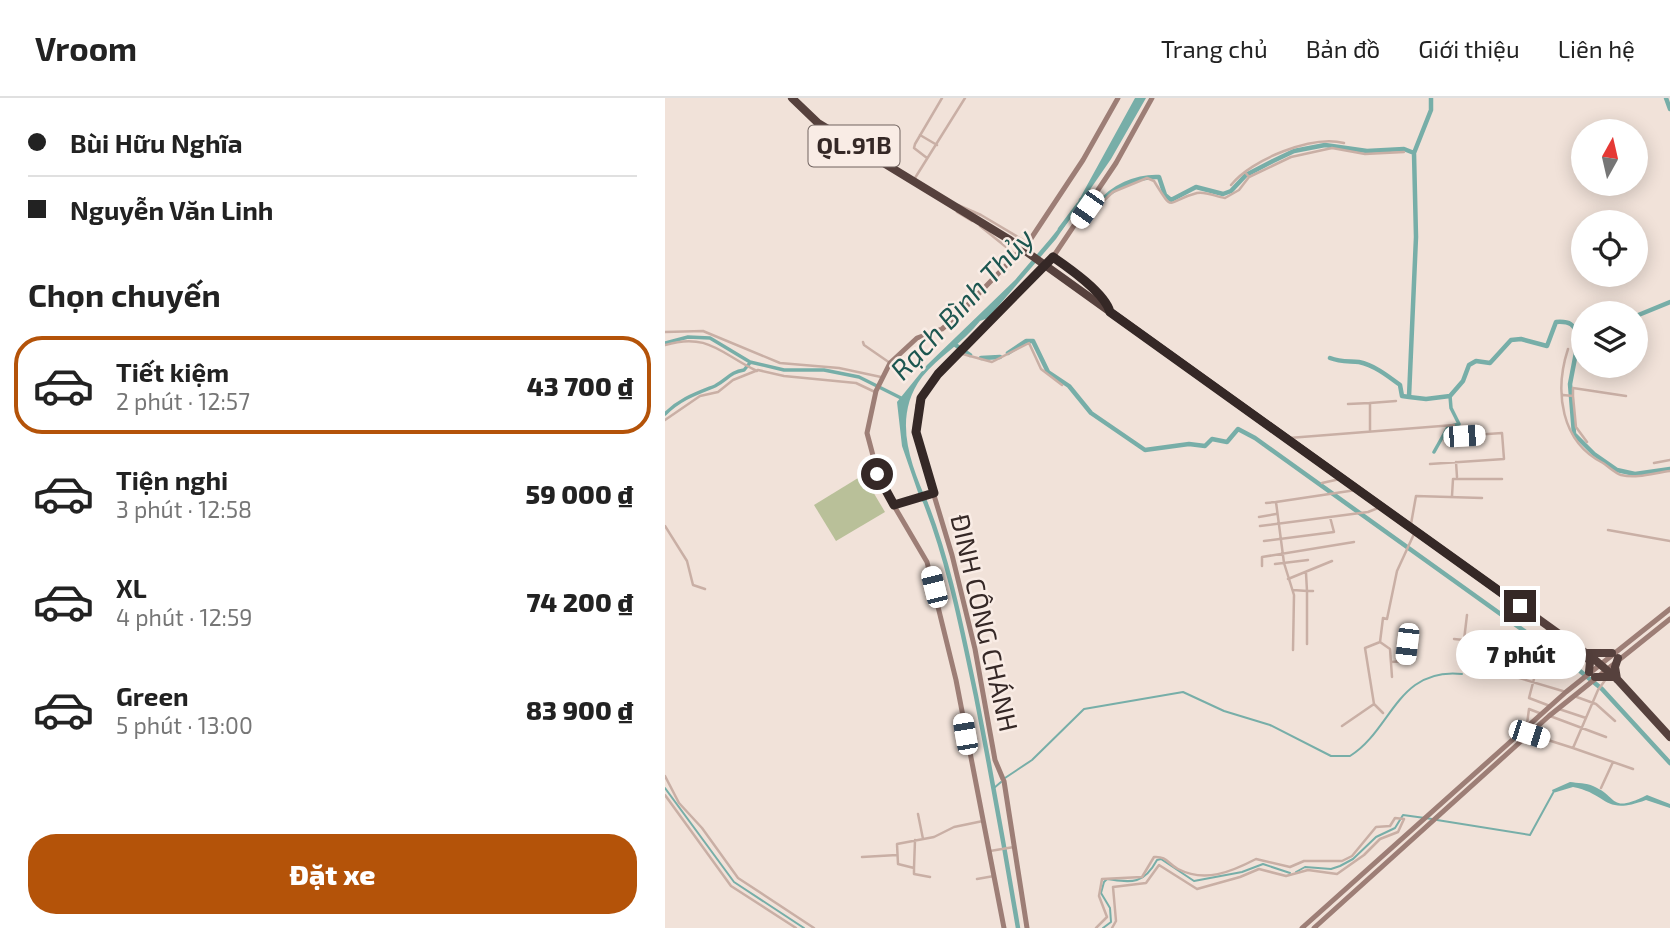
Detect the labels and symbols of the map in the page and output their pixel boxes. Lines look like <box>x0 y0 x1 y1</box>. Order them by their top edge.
north arrow <box>1571 119 1649 196</box>
road number: QL.91B <box>809 126 899 166</box>
car <box>1067 186 1108 232</box>
water label: Rạch Bình Thủy <box>883 221 1040 386</box>
car <box>1443 424 1486 448</box>
route start <box>861 458 893 490</box>
street label: ĐINH CÔNG CHÁNH <box>945 511 1026 734</box>
car <box>919 564 950 610</box>
route end <box>1504 590 1536 622</box>
car <box>1395 622 1420 666</box>
callout: 7 phút <box>1455 630 1585 680</box>
car <box>952 711 979 757</box>
car <box>1506 718 1553 750</box>

